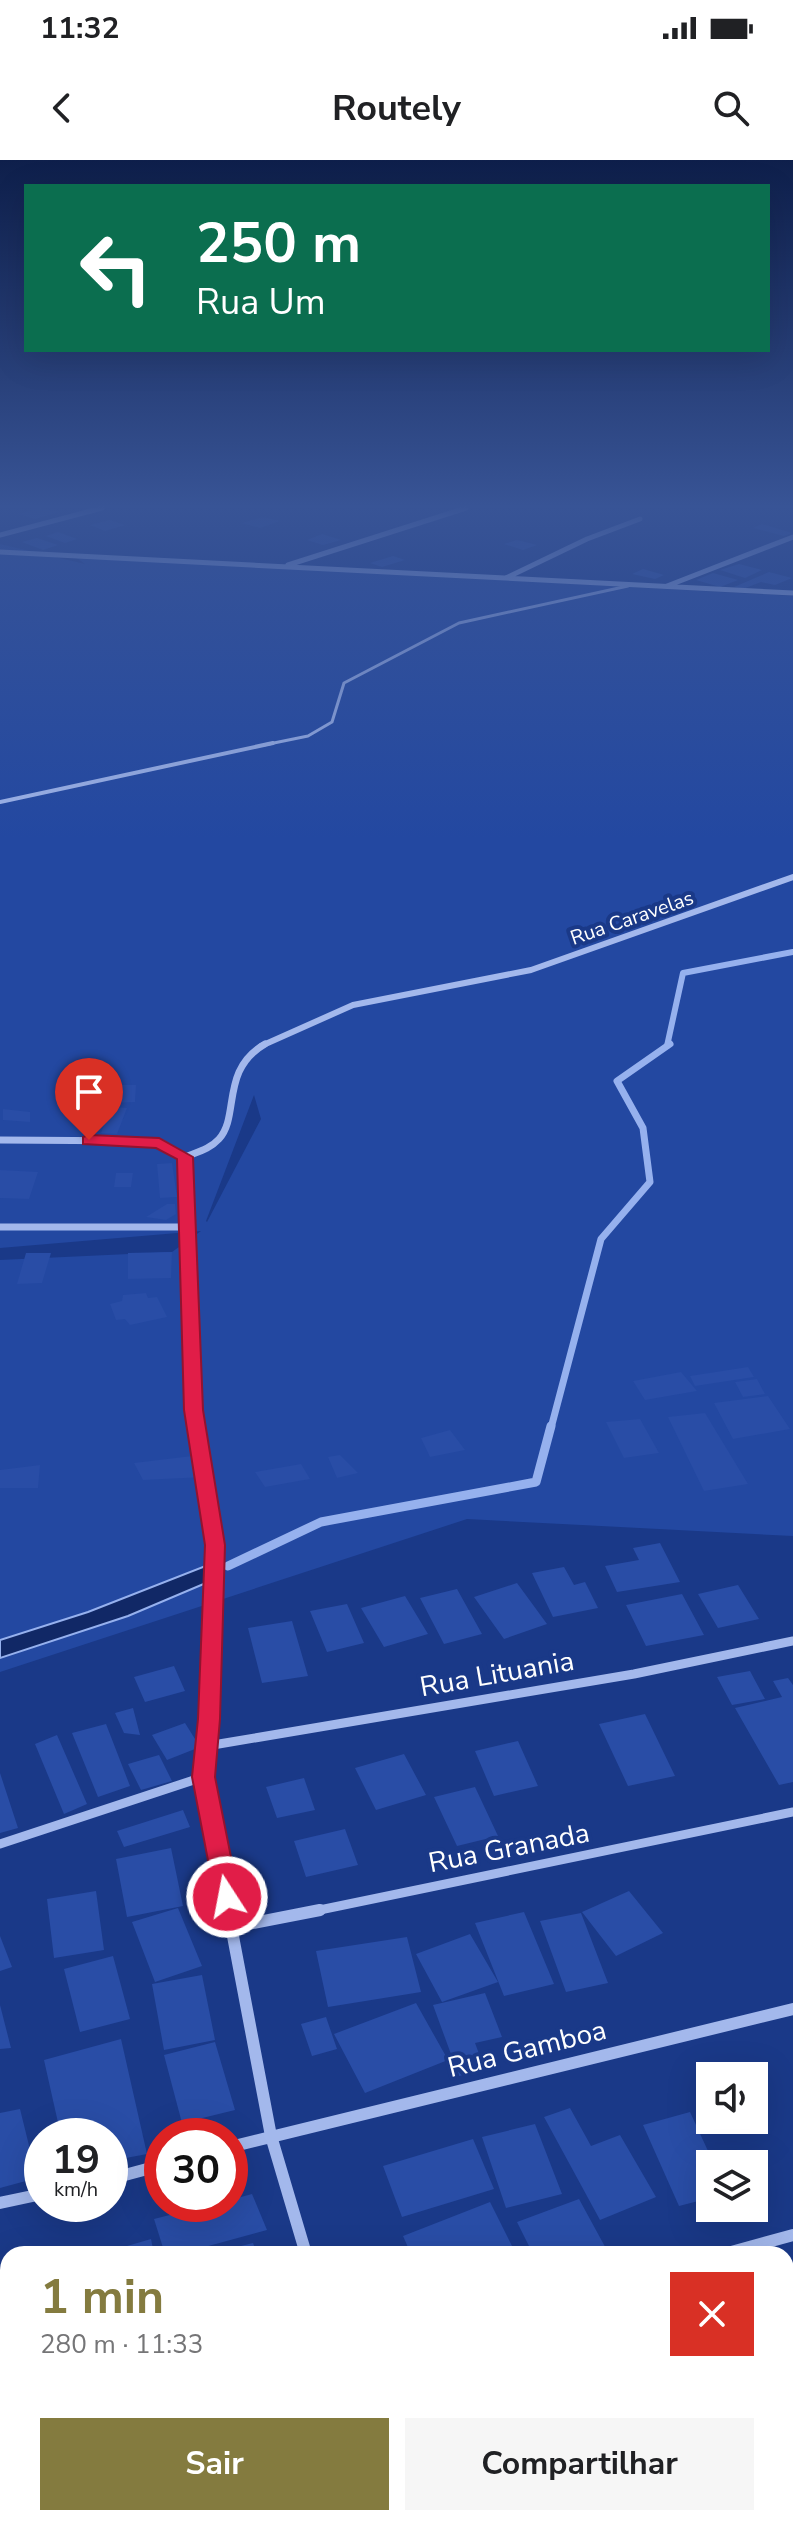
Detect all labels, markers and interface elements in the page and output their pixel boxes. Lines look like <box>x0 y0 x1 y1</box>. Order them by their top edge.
text: 11:32 <box>40 8 119 49</box>
text: Routely <box>332 84 461 133</box>
icon: back <box>40 86 84 130</box>
icon: search <box>709 86 753 130</box>
text: 250 m <box>196 205 361 282</box>
icon: left <box>64 216 168 320</box>
text: Rua Um <box>196 278 326 327</box>
street label: Rua Caravelas <box>567 884 697 952</box>
pin <box>55 1058 123 1140</box>
icon: arrive <box>67 1070 111 1114</box>
street label: Rua Lituania <box>417 1642 577 1706</box>
street label: Rua Granada <box>425 1814 593 1882</box>
position arrow <box>185 1855 269 1939</box>
street label: Rua Gamboa <box>444 2011 610 2087</box>
map controls <box>696 2062 768 2222</box>
button: sound <box>696 2062 768 2134</box>
speed limit sign: 30 <box>144 2118 248 2222</box>
text: 19 <box>52 2133 100 2187</box>
button: layers <box>696 2150 768 2222</box>
text: km/h <box>54 2176 98 2203</box>
text: 1 min <box>40 2264 164 2330</box>
button: close <box>670 2272 754 2356</box>
text: 280 m · 11:33 <box>40 2327 203 2362</box>
button: Sair <box>40 2418 389 2510</box>
button: Compartilhar <box>405 2418 754 2510</box>

